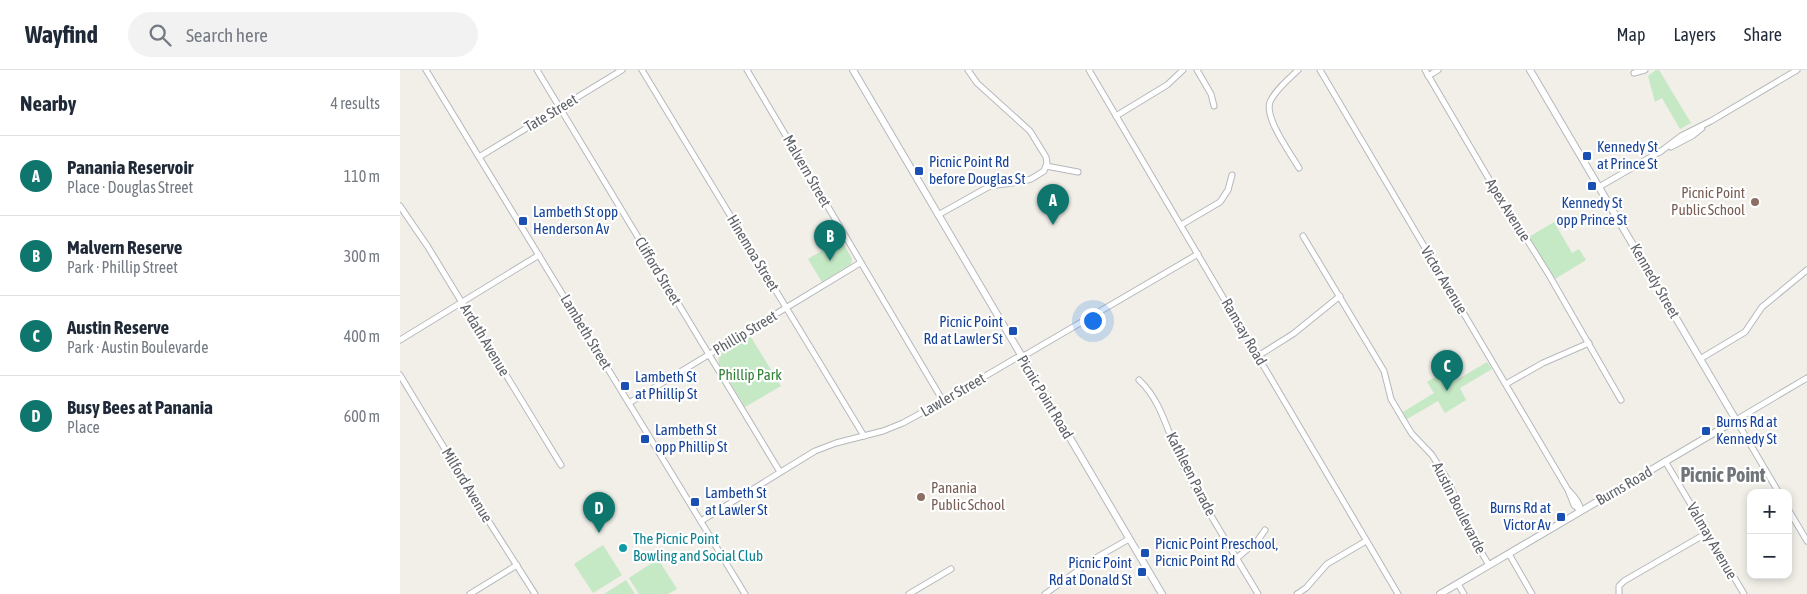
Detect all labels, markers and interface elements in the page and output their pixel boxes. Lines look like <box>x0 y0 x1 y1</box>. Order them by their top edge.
search box <box>128 12 478 57</box>
text: Wayfind <box>25 21 98 48</box>
icon: search <box>146 21 174 49</box>
text: Search here <box>186 24 268 46</box>
text: Map <box>1616 24 1645 45</box>
text: Layers <box>1673 24 1716 45</box>
text: Share <box>1744 24 1782 45</box>
street label: Tate Street <box>521 90 580 135</box>
text: Nearby <box>20 91 76 115</box>
text: 4 results <box>330 94 380 112</box>
street label: Malvern Street <box>780 132 835 210</box>
place label: Kennedy St at Prince St <box>1597 138 1658 172</box>
marker: Kennedy St at Prince St <box>1581 150 1593 162</box>
place label: Picnic Point Rd before Douglas St <box>929 153 1025 187</box>
text: Panania Reservoir <box>67 156 193 178</box>
marker: Picnic Point Rd before Douglas St <box>913 165 925 177</box>
text: A <box>32 167 40 185</box>
text: 110 m <box>344 167 380 185</box>
street label: Apex Avenue <box>1482 175 1534 244</box>
text: Place · Douglas Street <box>67 178 193 196</box>
marker: Kennedy St opp Prince St <box>1586 180 1598 192</box>
pin: A <box>1037 184 1069 225</box>
place label: Picnic Point Public School <box>1671 184 1745 218</box>
place label: Kennedy St opp Prince St <box>1557 194 1627 228</box>
marker: Picnic Point Public School <box>1749 196 1761 208</box>
place label: Lambeth St opp Henderson Av <box>533 203 618 237</box>
street label: Hinemoa Street <box>724 211 783 294</box>
marker: Lambeth St opp Henderson Av <box>517 215 529 227</box>
pin: B <box>814 220 846 261</box>
street label: Clifford Street <box>632 234 685 308</box>
text: Malvern Reserve <box>67 236 182 258</box>
street label: Kennedy Street <box>1627 240 1684 321</box>
street label: Victor Avenue <box>1418 243 1471 317</box>
text: B <box>32 247 40 265</box>
text: 300 m <box>344 247 380 265</box>
text: Park · Phillip Street <box>67 258 178 276</box>
street label: Lambeth Street <box>557 291 615 372</box>
street label: Ramsay Road <box>1218 295 1270 368</box>
street label: Ardath Avenue <box>457 301 514 379</box>
street label: Phillip Street <box>710 307 780 358</box>
your location <box>1080 308 1106 334</box>
place label: Picnic Point Rd at Lawler St <box>924 313 1003 347</box>
text: Austin Reserve <box>67 316 169 338</box>
marker: Picnic Point Rd at Lawler St <box>1007 325 1019 337</box>
text: C <box>32 327 40 345</box>
text: 400 m <box>344 327 380 345</box>
text: Park · Austin Boulevarde <box>67 338 208 356</box>
pin: C <box>1431 350 1463 391</box>
street label: Picnic Point Road <box>1014 352 1077 442</box>
park label: Phillip Park <box>718 366 782 383</box>
place label: Lambeth St at Phillip St <box>635 368 698 402</box>
street label: Lawler Street <box>917 369 988 420</box>
marker: Lambeth St at Phillip St <box>619 380 631 392</box>
text: Busy Bees at Panania <box>67 396 213 418</box>
text: D <box>32 407 40 425</box>
text: 600 m <box>344 407 380 425</box>
place label: Burns Rd at Kennedy St <box>1716 413 1777 447</box>
text: Place <box>67 418 100 436</box>
place label: Lambeth St opp Phillip St <box>655 421 728 455</box>
marker: Burns Rd at Kennedy St <box>1700 425 1712 437</box>
street label: Kathleen Parade <box>1163 429 1220 519</box>
marker: Lambeth St opp Phillip St <box>639 433 651 445</box>
street label: Milford Avenue <box>439 444 496 525</box>
street label: Austin Boulevarde <box>1429 459 1490 556</box>
street label: Burns Road <box>1593 463 1655 508</box>
district label: Picnic Point <box>1680 463 1766 486</box>
place label: Panania Public School <box>931 479 1005 513</box>
place label: Lambeth St at Lawler St <box>705 484 768 518</box>
map controls <box>1747 489 1792 579</box>
button: + <box>1747 489 1792 534</box>
marker: Panania Public School <box>915 491 927 503</box>
pin: D <box>583 492 615 533</box>
marker: Lambeth St at Lawler St <box>689 496 701 508</box>
place label: Burns Rd at Victor Av <box>1490 499 1551 533</box>
street label: Valmay Avenue <box>1684 500 1741 582</box>
marker: Burns Rd at Victor Av <box>1555 511 1567 523</box>
place label: The Picnic Point Bowling and Social Club <box>633 530 763 564</box>
button: − <box>1747 534 1792 579</box>
place label: Picnic Point Preschool, Picnic Point Rd <box>1155 535 1279 569</box>
marker: The Picnic Point Bowling and Social Club <box>617 542 629 554</box>
marker: Picnic Point Preschool, Picnic Point Rd <box>1139 547 1151 559</box>
place label: Picnic Point Rd at Donald St <box>1049 554 1132 588</box>
marker: Picnic Point Rd at Donald St <box>1136 566 1148 578</box>

